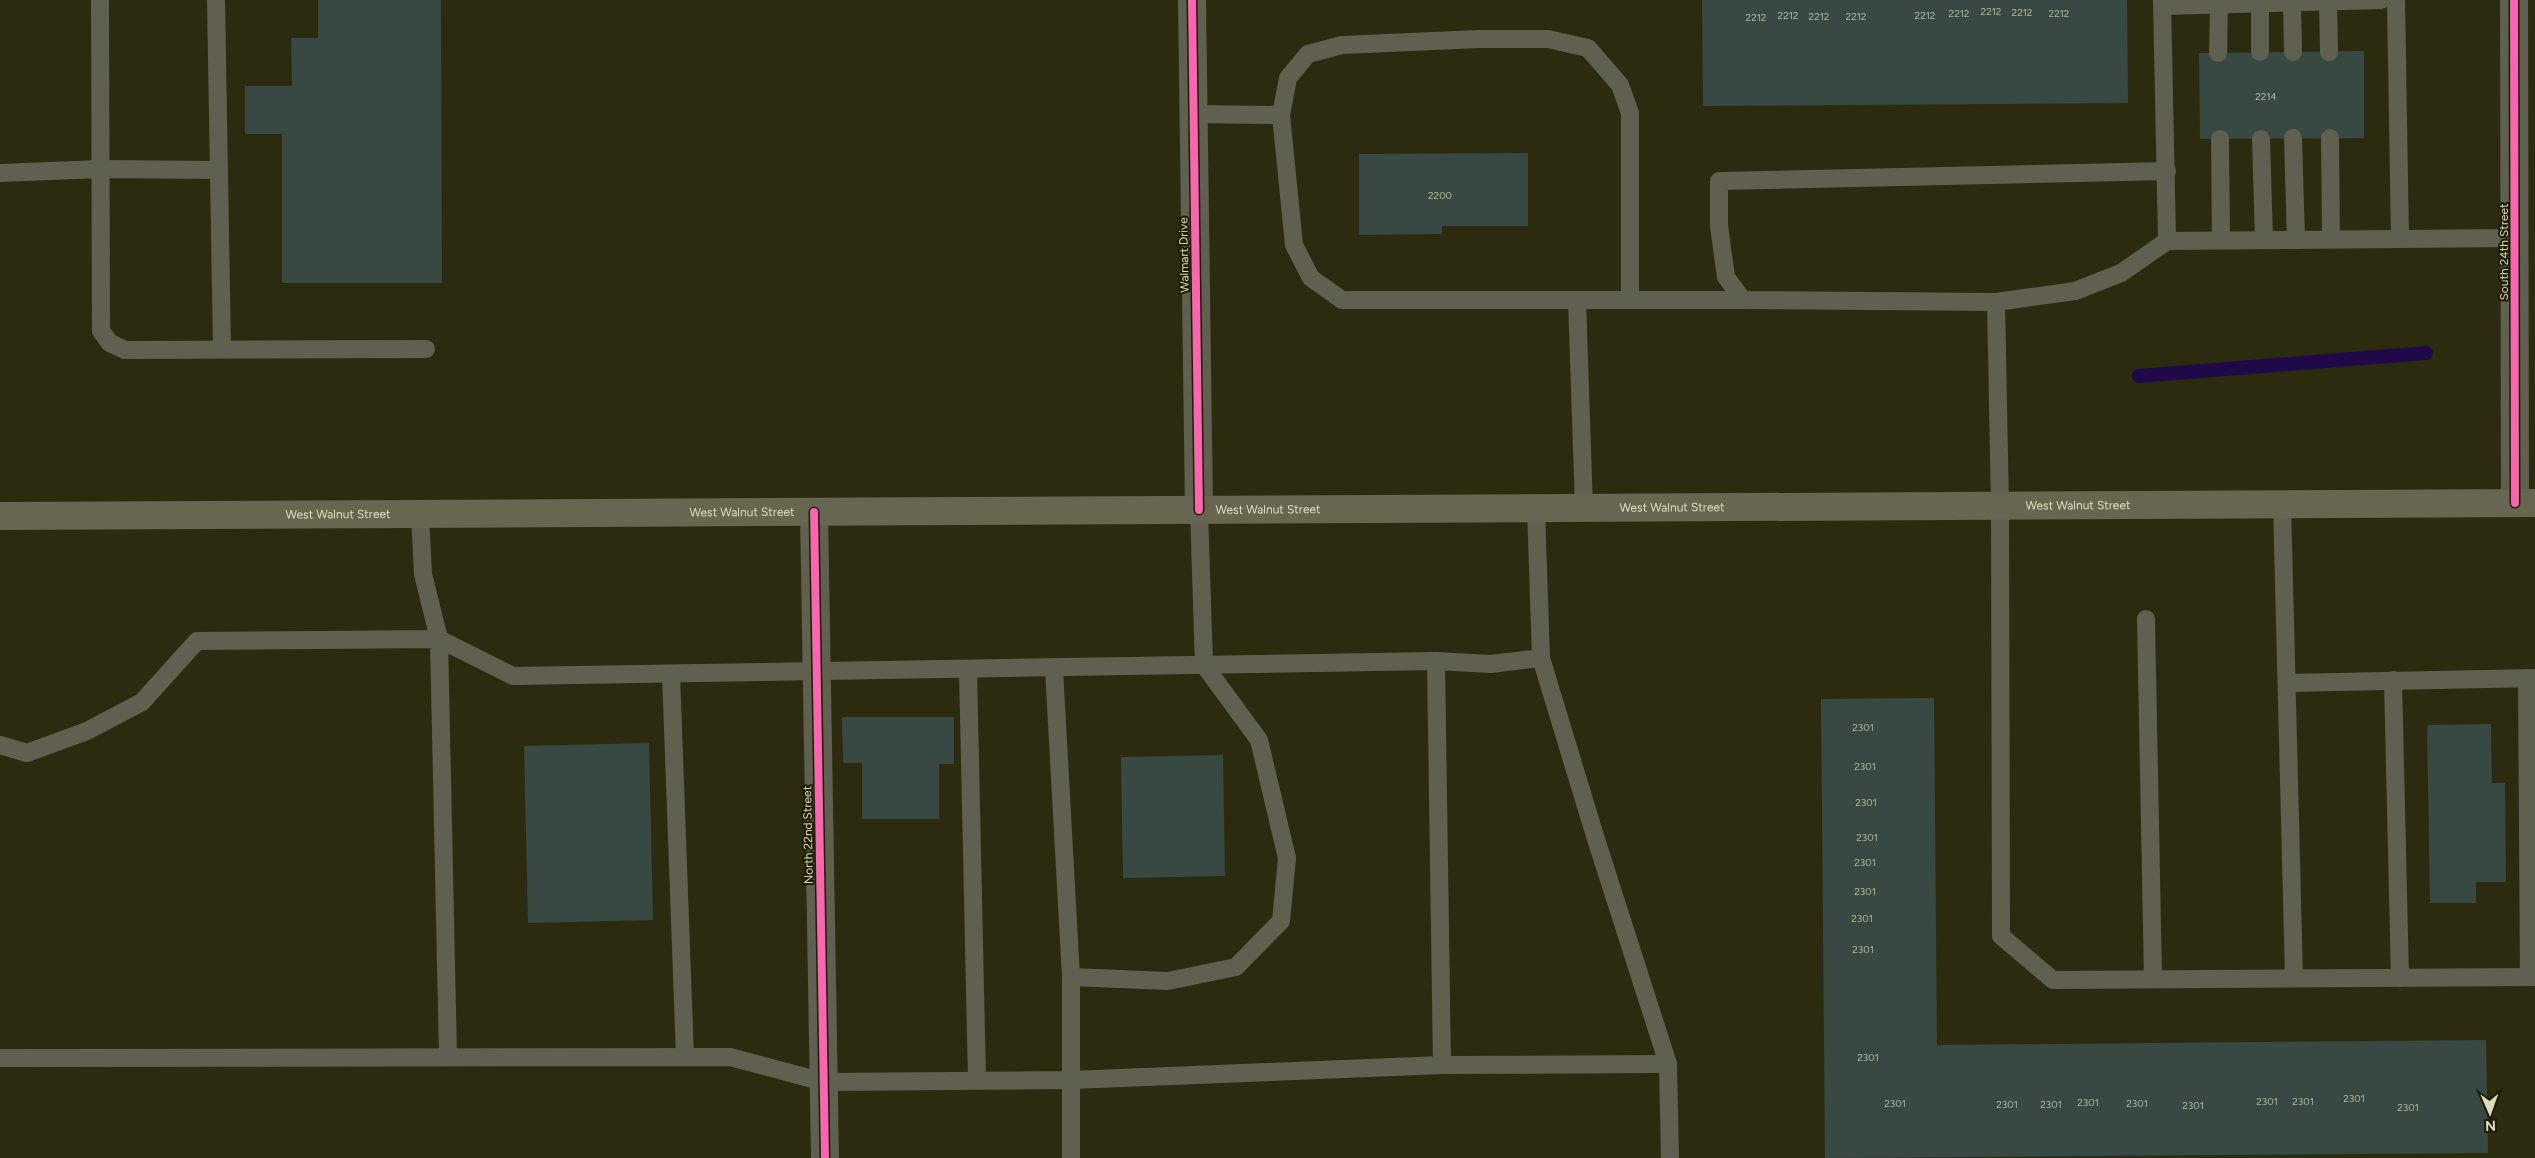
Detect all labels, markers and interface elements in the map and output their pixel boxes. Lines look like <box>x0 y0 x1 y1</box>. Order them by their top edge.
house number: 2212 <box>1981 5 2001 18</box>
house number: 2212 <box>2012 6 2032 19</box>
house number: 2212 <box>1949 7 1969 20</box>
house number: 2212 <box>2049 7 2069 20</box>
house number: 2212 <box>1778 9 1798 22</box>
house number: 2212 <box>1915 9 1935 22</box>
house number: 2212 <box>1809 10 1829 23</box>
house number: 2212 <box>1846 10 1866 23</box>
house number: 2212 <box>1746 11 1766 24</box>
house number: 2214 <box>2255 90 2277 103</box>
house number: 2200 <box>1428 189 1452 202</box>
street label: South 24th Street <box>2497 203 2511 301</box>
street label: Walmart Drive <box>1176 217 1192 293</box>
street label: West Walnut Street <box>2025 498 2131 513</box>
street label: West Walnut Street <box>1619 500 1725 515</box>
street label: West Walnut Street <box>1215 502 1321 517</box>
street label: West Walnut Street <box>689 505 795 519</box>
street label: West Walnut Street <box>285 507 391 522</box>
house number: 2301 <box>1852 721 1874 734</box>
house number: 2301 <box>1854 760 1876 773</box>
street label: North 22nd Street <box>800 785 816 884</box>
house number: 2301 <box>1855 796 1877 809</box>
house number: 2301 <box>1856 831 1878 844</box>
house number: 2301 <box>1854 856 1876 869</box>
house number: 2301 <box>1854 885 1876 898</box>
house number: 2301 <box>1851 912 1873 925</box>
house number: 2301 <box>1852 943 1874 956</box>
house number: 2301 <box>1857 1051 1879 1064</box>
north arrow <box>2465 1088 2515 1138</box>
house number: 2301 <box>2343 1092 2365 1105</box>
house number: 2301 <box>2256 1095 2278 1108</box>
house number: 2301 <box>2292 1095 2314 1108</box>
house number: 2301 <box>2077 1096 2099 1109</box>
house number: 2301 <box>1884 1097 1906 1110</box>
house number: 2301 <box>2126 1097 2148 1110</box>
house number: 2301 <box>1996 1098 2018 1111</box>
house number: 2301 <box>2040 1098 2062 1111</box>
house number: 2301 <box>2182 1099 2204 1112</box>
house number: 2301 <box>2397 1101 2419 1114</box>
text: N <box>2485 1117 2496 1134</box>

